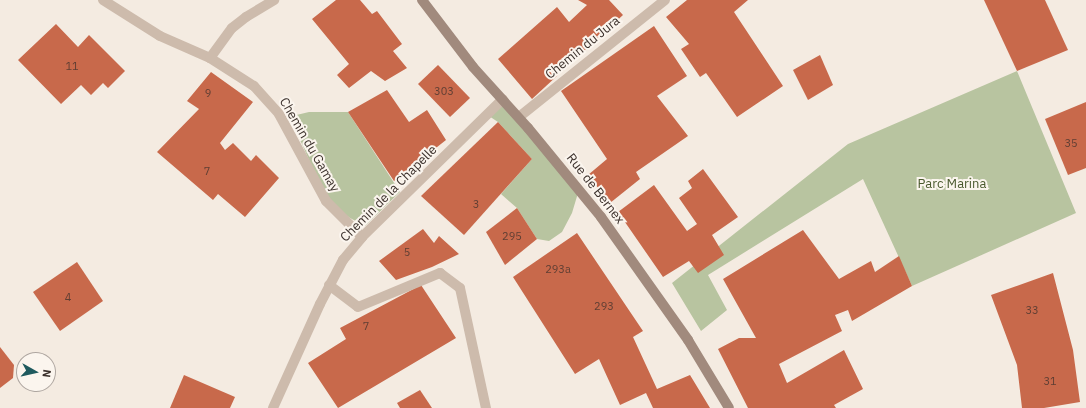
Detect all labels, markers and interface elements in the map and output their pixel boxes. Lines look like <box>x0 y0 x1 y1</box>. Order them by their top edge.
street label: Chemin du Jura <box>543 13 623 83</box>
house number: 11 <box>65 59 79 73</box>
house number: 303 <box>434 84 454 98</box>
house number: 9 <box>205 86 211 100</box>
street label: Chemin du Gamay <box>276 95 342 195</box>
house number: 35 <box>1064 136 1078 150</box>
street label: Chemin de la Chapelle <box>337 142 441 246</box>
street label: Rue de Bernex <box>563 151 627 227</box>
house number: 7 <box>204 164 210 178</box>
park label: Parc Marina <box>918 176 986 192</box>
house number: 3 <box>473 197 479 211</box>
house number: 295 <box>502 229 522 243</box>
house number: 5 <box>404 245 410 259</box>
house number: 293a <box>545 262 571 276</box>
house number: 4 <box>65 290 71 304</box>
house number: 293 <box>594 299 614 313</box>
house number: 33 <box>1025 303 1039 317</box>
house number: 7 <box>363 319 369 333</box>
north arrow <box>16 352 56 392</box>
text: N <box>39 369 54 378</box>
house number: 31 <box>1043 374 1057 388</box>

